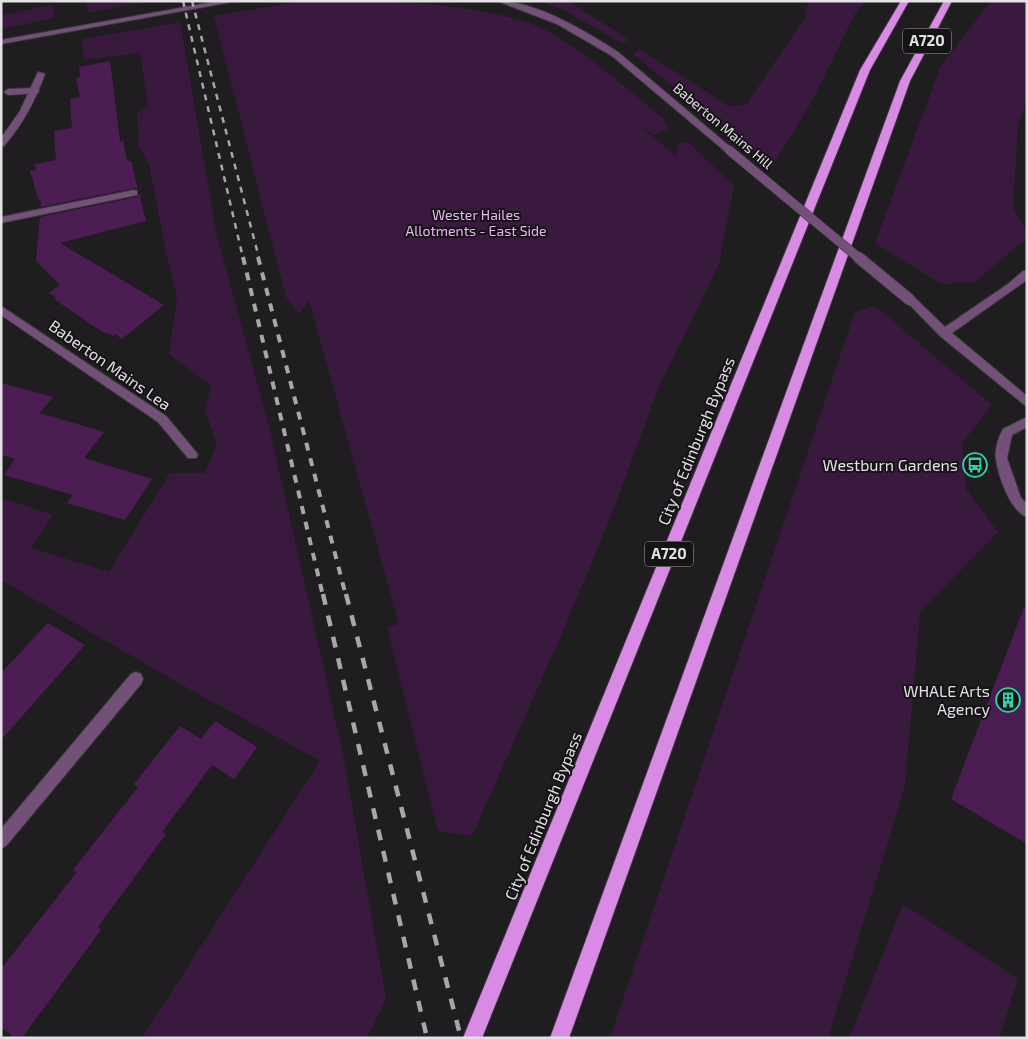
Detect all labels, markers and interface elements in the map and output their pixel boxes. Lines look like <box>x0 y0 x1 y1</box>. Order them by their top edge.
road number: A720 <box>903 28 951 54</box>
street label: Baberton Mains Hill <box>670 79 777 173</box>
park label: Wester Hailes Allotments - East Side <box>405 206 547 239</box>
street label: Baberton Mains Lea <box>46 315 175 414</box>
street label: City of Edinburgh Bypass <box>653 354 738 528</box>
bus stop icon: Westburn Gardens <box>962 452 988 478</box>
place label: Westburn Gardens <box>823 455 958 474</box>
road number: A720 <box>645 542 693 566</box>
place label: WHALE Arts Agency <box>903 681 991 718</box>
building icon: WHALE Arts Agency <box>995 687 1021 713</box>
street label: City of Edinburgh Bypass <box>500 729 585 903</box>

